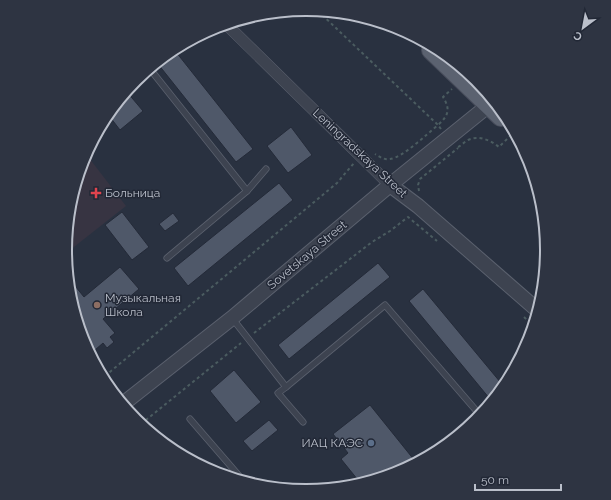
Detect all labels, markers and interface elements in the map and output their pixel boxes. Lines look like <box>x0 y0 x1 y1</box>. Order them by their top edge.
north arrow <box>563 8 603 48</box>
text: С <box>571 28 585 44</box>
street label: Leningradskaya Street <box>310 106 410 200</box>
place label: Больница <box>105 186 160 200</box>
marker: Больница <box>90 187 102 199</box>
street label: Sovetskaya Street <box>265 218 349 292</box>
place label: Музыкальная Школа <box>105 291 181 319</box>
marker: Музыкальная Школа <box>92 300 102 310</box>
place label: ИАЦ КАЭС <box>301 436 363 450</box>
marker: ИАЦ КАЭС <box>366 438 376 448</box>
scale bar <box>475 466 561 492</box>
text: 50 m <box>481 473 509 487</box>

